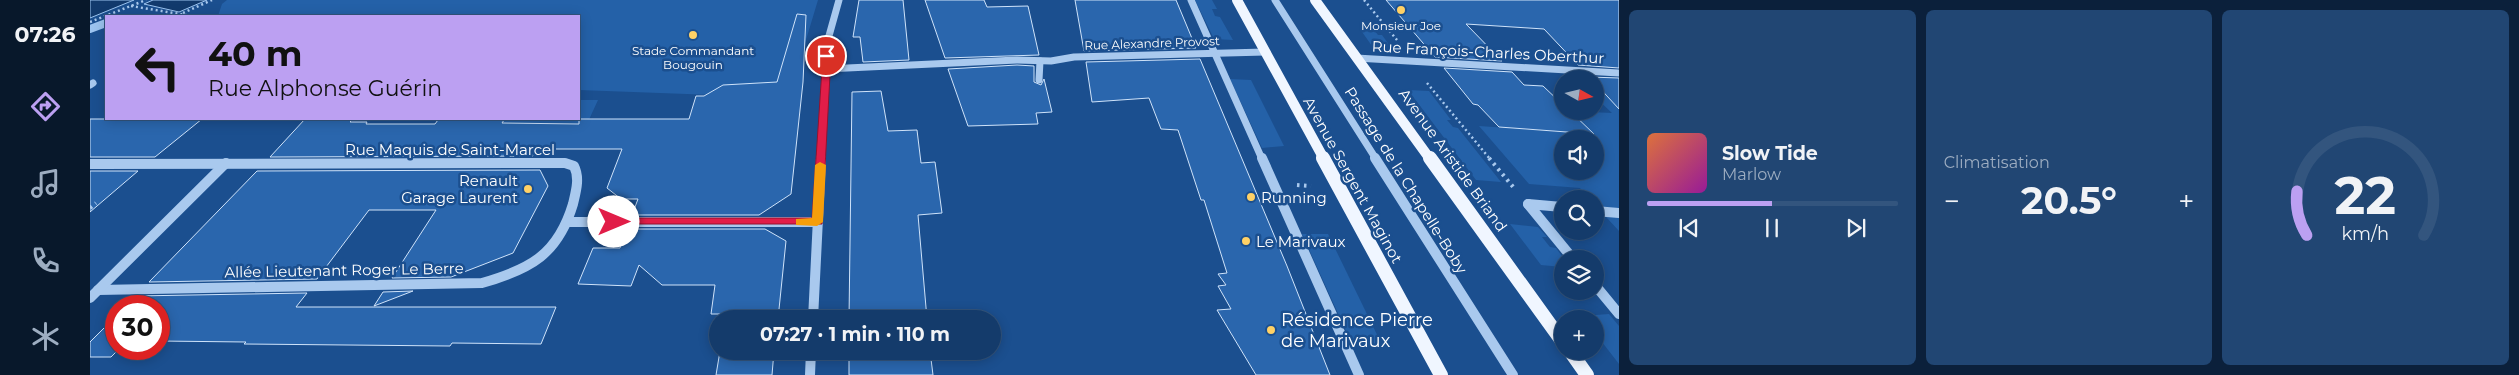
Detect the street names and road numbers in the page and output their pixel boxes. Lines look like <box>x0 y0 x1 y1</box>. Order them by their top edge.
street label: Rue Alexandre Provost <box>1084 33 1220 53</box>
street label: Rue François-Charles Oberthur <box>1371 36 1605 68</box>
street label: Passage de la Chapelle-Boby <box>1341 83 1472 278</box>
street label: Avenue Aristide Briand <box>1395 85 1511 235</box>
street label: Avenue Sergent Maginot <box>1299 94 1407 266</box>
street label: Rue Maquis de Saint-Marcel <box>345 140 555 159</box>
street label: Allée Lieutenant Roger Le Berre <box>224 258 464 282</box>

